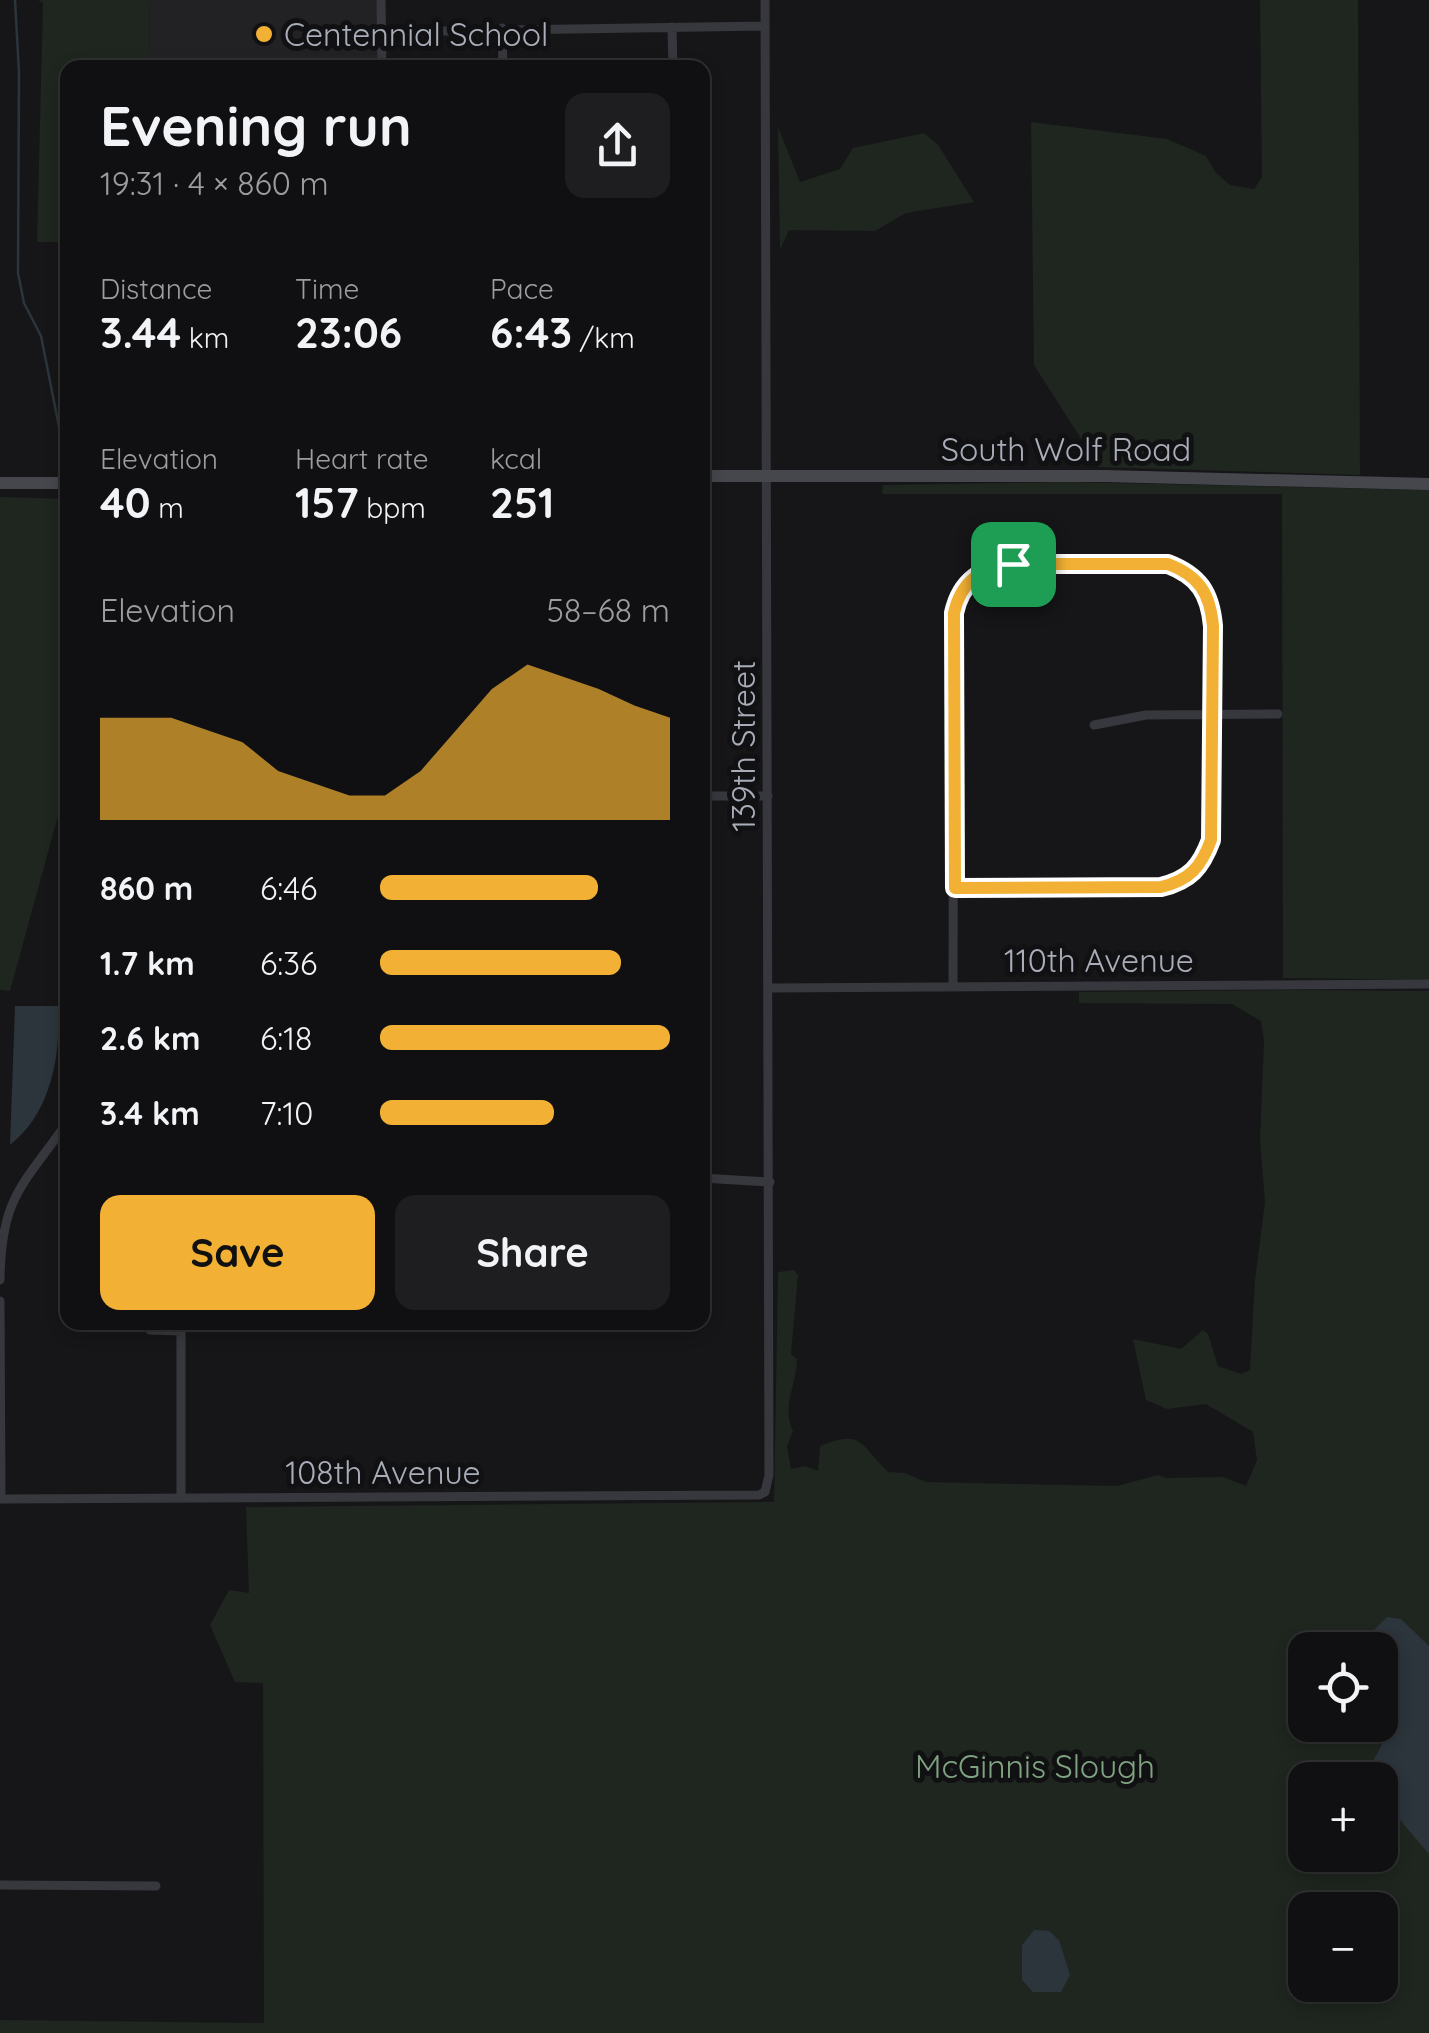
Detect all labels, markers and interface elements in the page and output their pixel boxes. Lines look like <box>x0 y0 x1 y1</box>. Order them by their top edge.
place label: Centennial School <box>284 14 548 54</box>
marker: Centennial School <box>253 23 275 45</box>
text: Evening run <box>100 91 412 160</box>
button: share <box>565 93 670 198</box>
text: 19:31 · 4 × 860 m <box>100 163 329 203</box>
text: Distance <box>100 271 212 306</box>
text: Time <box>295 271 359 306</box>
text: Pace <box>490 271 554 306</box>
text: 3.44 <box>100 306 181 359</box>
text: 23:06 <box>295 306 402 359</box>
text: 6:43 <box>490 306 572 359</box>
text: km <box>181 320 229 355</box>
text: /km <box>572 320 635 355</box>
street label: South Wolf Road <box>941 429 1191 469</box>
text: Elevation <box>100 441 218 476</box>
text: Heart rate <box>295 441 429 476</box>
text: kcal <box>490 441 542 476</box>
text: 40 <box>100 476 150 529</box>
text: 157 <box>295 476 359 529</box>
text: 251 <box>490 476 554 529</box>
text: m <box>150 490 184 525</box>
text: bpm <box>359 490 426 525</box>
pin <box>971 522 1056 607</box>
icon: arrive <box>986 537 1041 592</box>
text: Elevation <box>100 590 235 630</box>
text: 58–68 m <box>547 590 670 630</box>
street label: 139th Street <box>723 660 763 832</box>
text: 860 m <box>100 868 193 908</box>
text: 6:46 <box>260 868 317 908</box>
street label: 110th Avenue <box>1004 940 1194 980</box>
text: 1.7 km <box>100 943 195 983</box>
text: 6:36 <box>260 943 317 983</box>
text: 2.6 km <box>100 1018 201 1058</box>
text: 6:18 <box>260 1018 312 1058</box>
text: 3.4 km <box>100 1093 200 1133</box>
text: 7:10 <box>260 1093 313 1133</box>
button: Save <box>100 1195 375 1310</box>
button: Share <box>395 1195 670 1310</box>
street label: 108th Avenue <box>285 1452 481 1492</box>
map controls <box>1288 1632 1398 2002</box>
button: locate <box>1288 1632 1398 1742</box>
park label: McGinnis Slough <box>915 1746 1155 1786</box>
button: + <box>1288 1762 1398 1872</box>
button: − <box>1288 1892 1398 2002</box>

